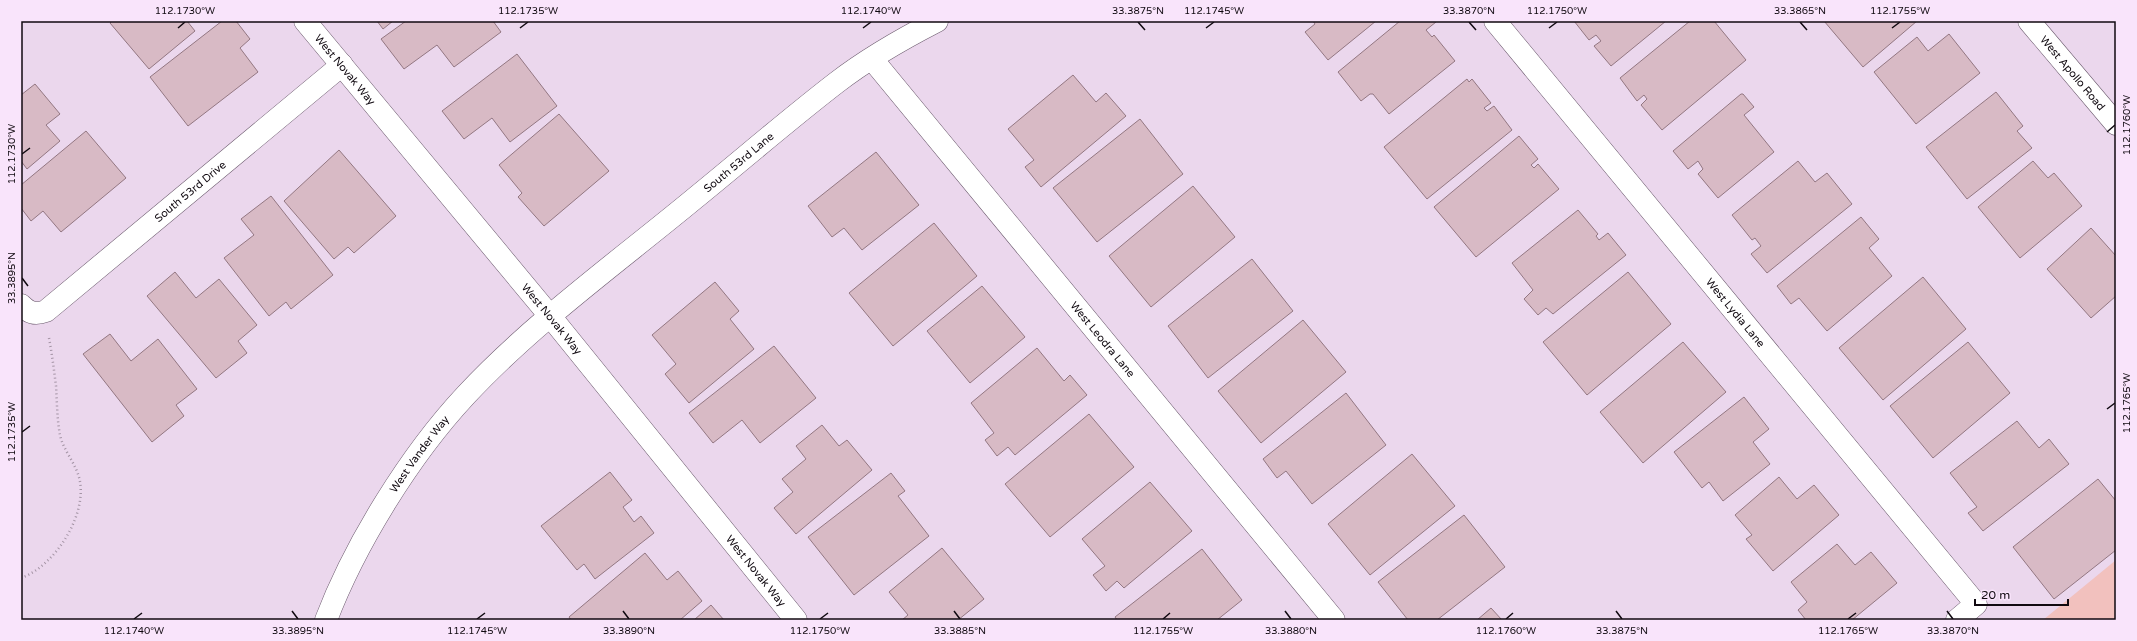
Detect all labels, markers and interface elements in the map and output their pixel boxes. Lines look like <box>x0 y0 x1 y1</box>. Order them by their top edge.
text: 112.1730°W <box>155 5 215 17</box>
text: 112.1735°W <box>498 5 558 17</box>
text: 112.1740°W <box>841 5 901 17</box>
text: 33.3875°N <box>1112 5 1164 17</box>
text: 112.1745°W <box>1184 5 1244 17</box>
text: 33.3870°N <box>1443 5 1495 17</box>
text: 112.1750°W <box>1527 5 1587 17</box>
text: 33.3865°N <box>1774 5 1826 17</box>
text: 112.1755°W <box>1870 5 1930 17</box>
street label: West Novak Way <box>312 31 378 108</box>
street label: West Apollo Road <box>2038 33 2108 113</box>
text: 112.1760°W <box>2121 95 2133 155</box>
text: 112.1730°W <box>6 124 18 184</box>
street label: South 53rd Lane <box>701 129 776 195</box>
street label: South 53rd Drive <box>152 158 228 225</box>
text: 33.3895°N <box>6 252 18 304</box>
street label: West Lydia Lane <box>1703 275 1768 350</box>
street label: West Novak Way <box>519 281 585 357</box>
street label: West Leodra Lane <box>1068 299 1138 380</box>
text: 112.1765°W <box>2121 373 2133 433</box>
text: 112.1735°W <box>6 402 18 462</box>
street label: West Vander Way <box>387 413 452 495</box>
street label: West Novak Way <box>723 532 789 609</box>
scale bar <box>1975 581 2068 607</box>
text: 20 m <box>1981 588 2010 602</box>
text: 112.1740°W <box>104 625 164 637</box>
text: 33.3895°N <box>272 625 324 637</box>
text: 112.1745°W <box>447 625 507 637</box>
text: 33.3890°N <box>603 625 655 637</box>
text: 112.1750°W <box>790 625 850 637</box>
text: 33.3885°N <box>934 625 986 637</box>
text: 112.1755°W <box>1133 625 1193 637</box>
text: 33.3880°N <box>1265 625 1317 637</box>
text: 112.1760°W <box>1476 625 1536 637</box>
text: 33.3875°N <box>1596 625 1648 637</box>
text: 112.1765°W <box>1818 625 1878 637</box>
text: 33.3870°N <box>1927 625 1979 637</box>

